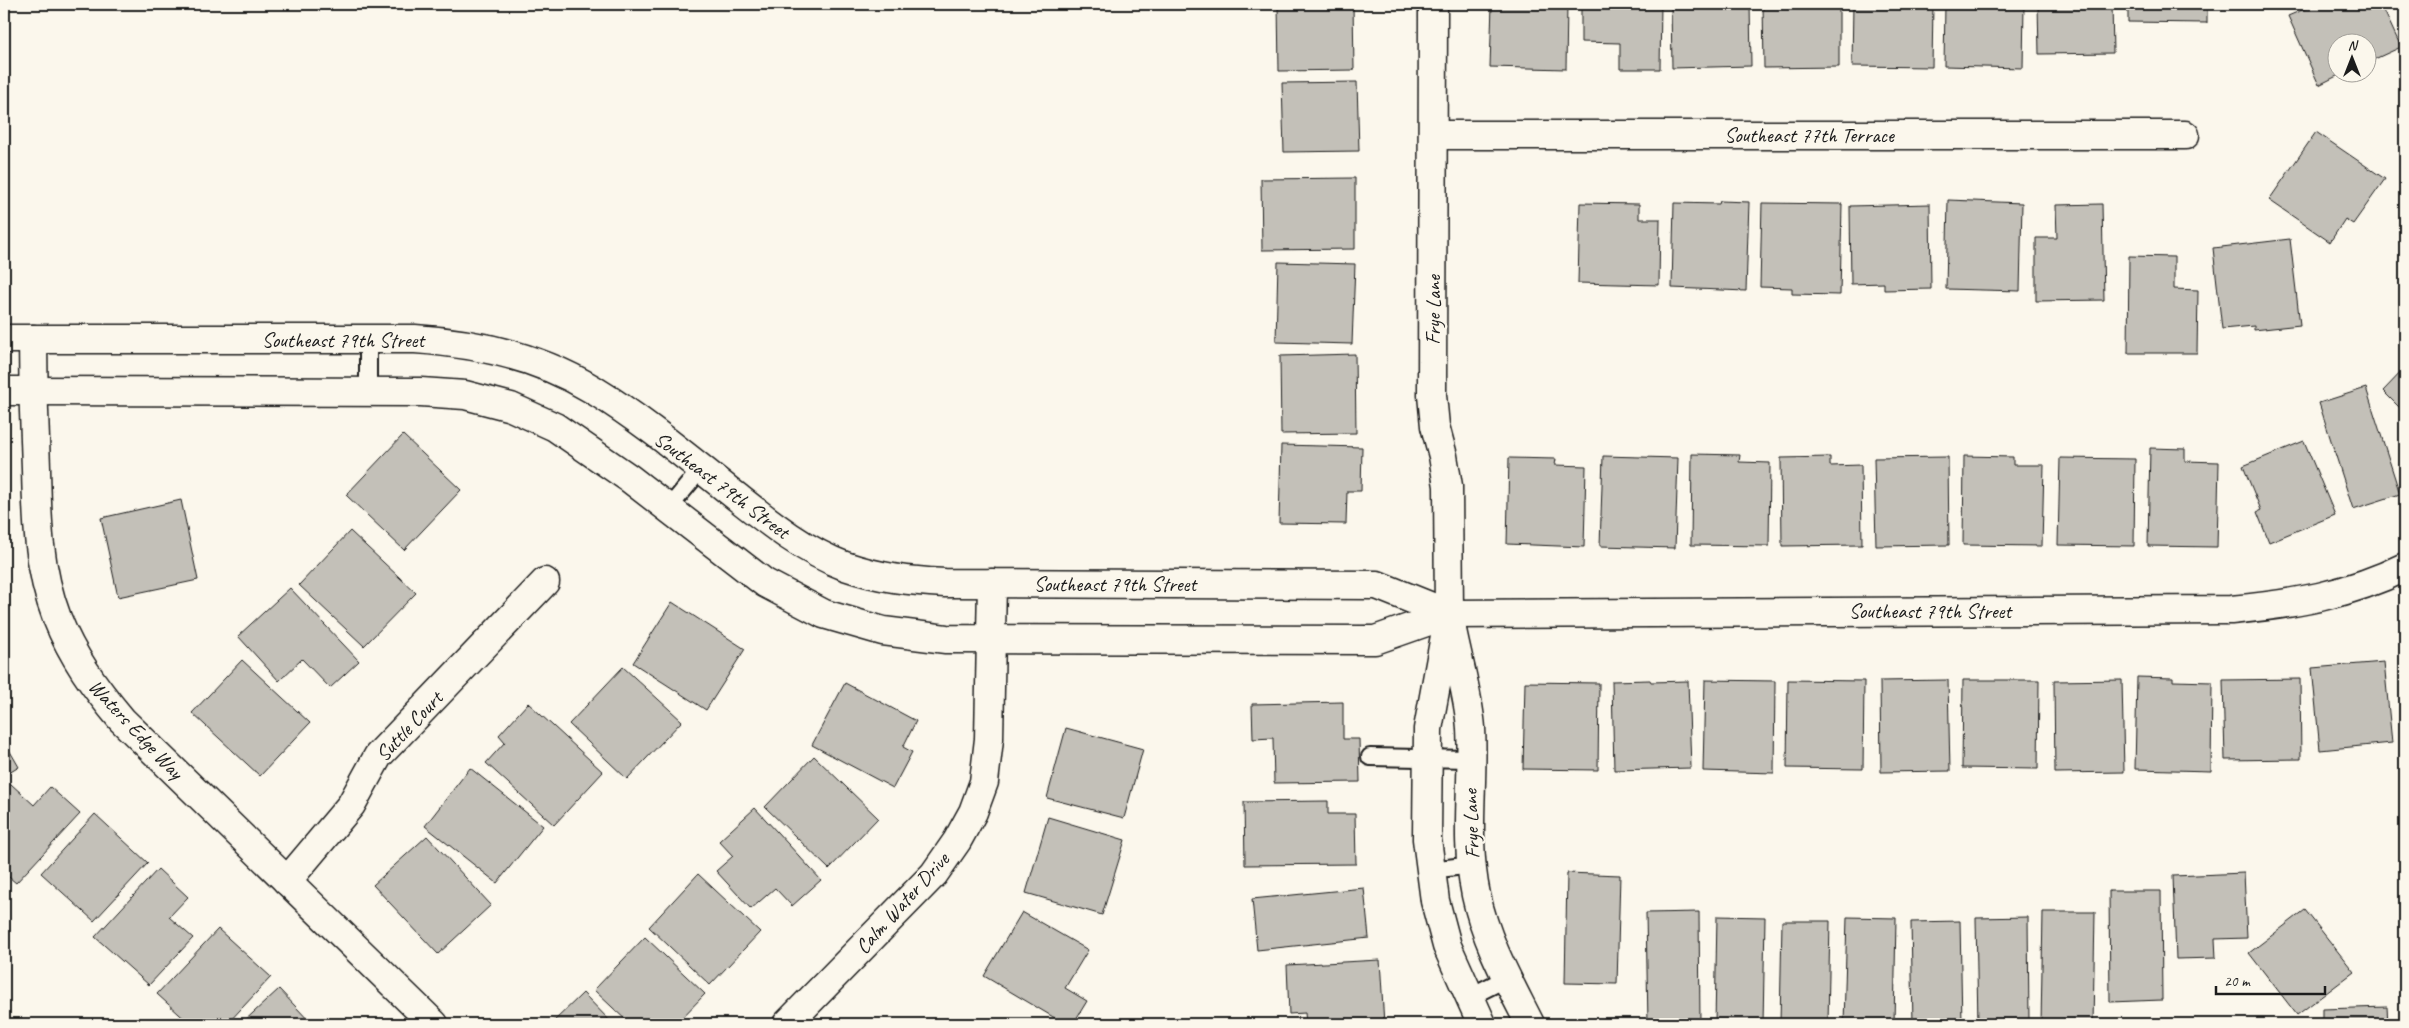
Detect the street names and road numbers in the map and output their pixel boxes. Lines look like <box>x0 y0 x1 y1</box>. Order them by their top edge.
street label: Southeast 77th Terrace <box>1724 122 1895 148</box>
street label: Frye Lane <box>1420 274 1446 345</box>
street label: Southeast 79th Street <box>262 327 426 353</box>
street label: Southeast 79th Street <box>649 426 796 546</box>
street label: Southeast 79th Street <box>1034 571 1198 597</box>
street label: Southeast 79th Street <box>1849 598 2013 624</box>
street label: Waters Edge Way <box>83 674 190 786</box>
street label: Suttle Court <box>370 684 449 767</box>
street label: Frye Lane <box>1457 788 1485 859</box>
street label: Calm Water Drive <box>850 846 955 959</box>

